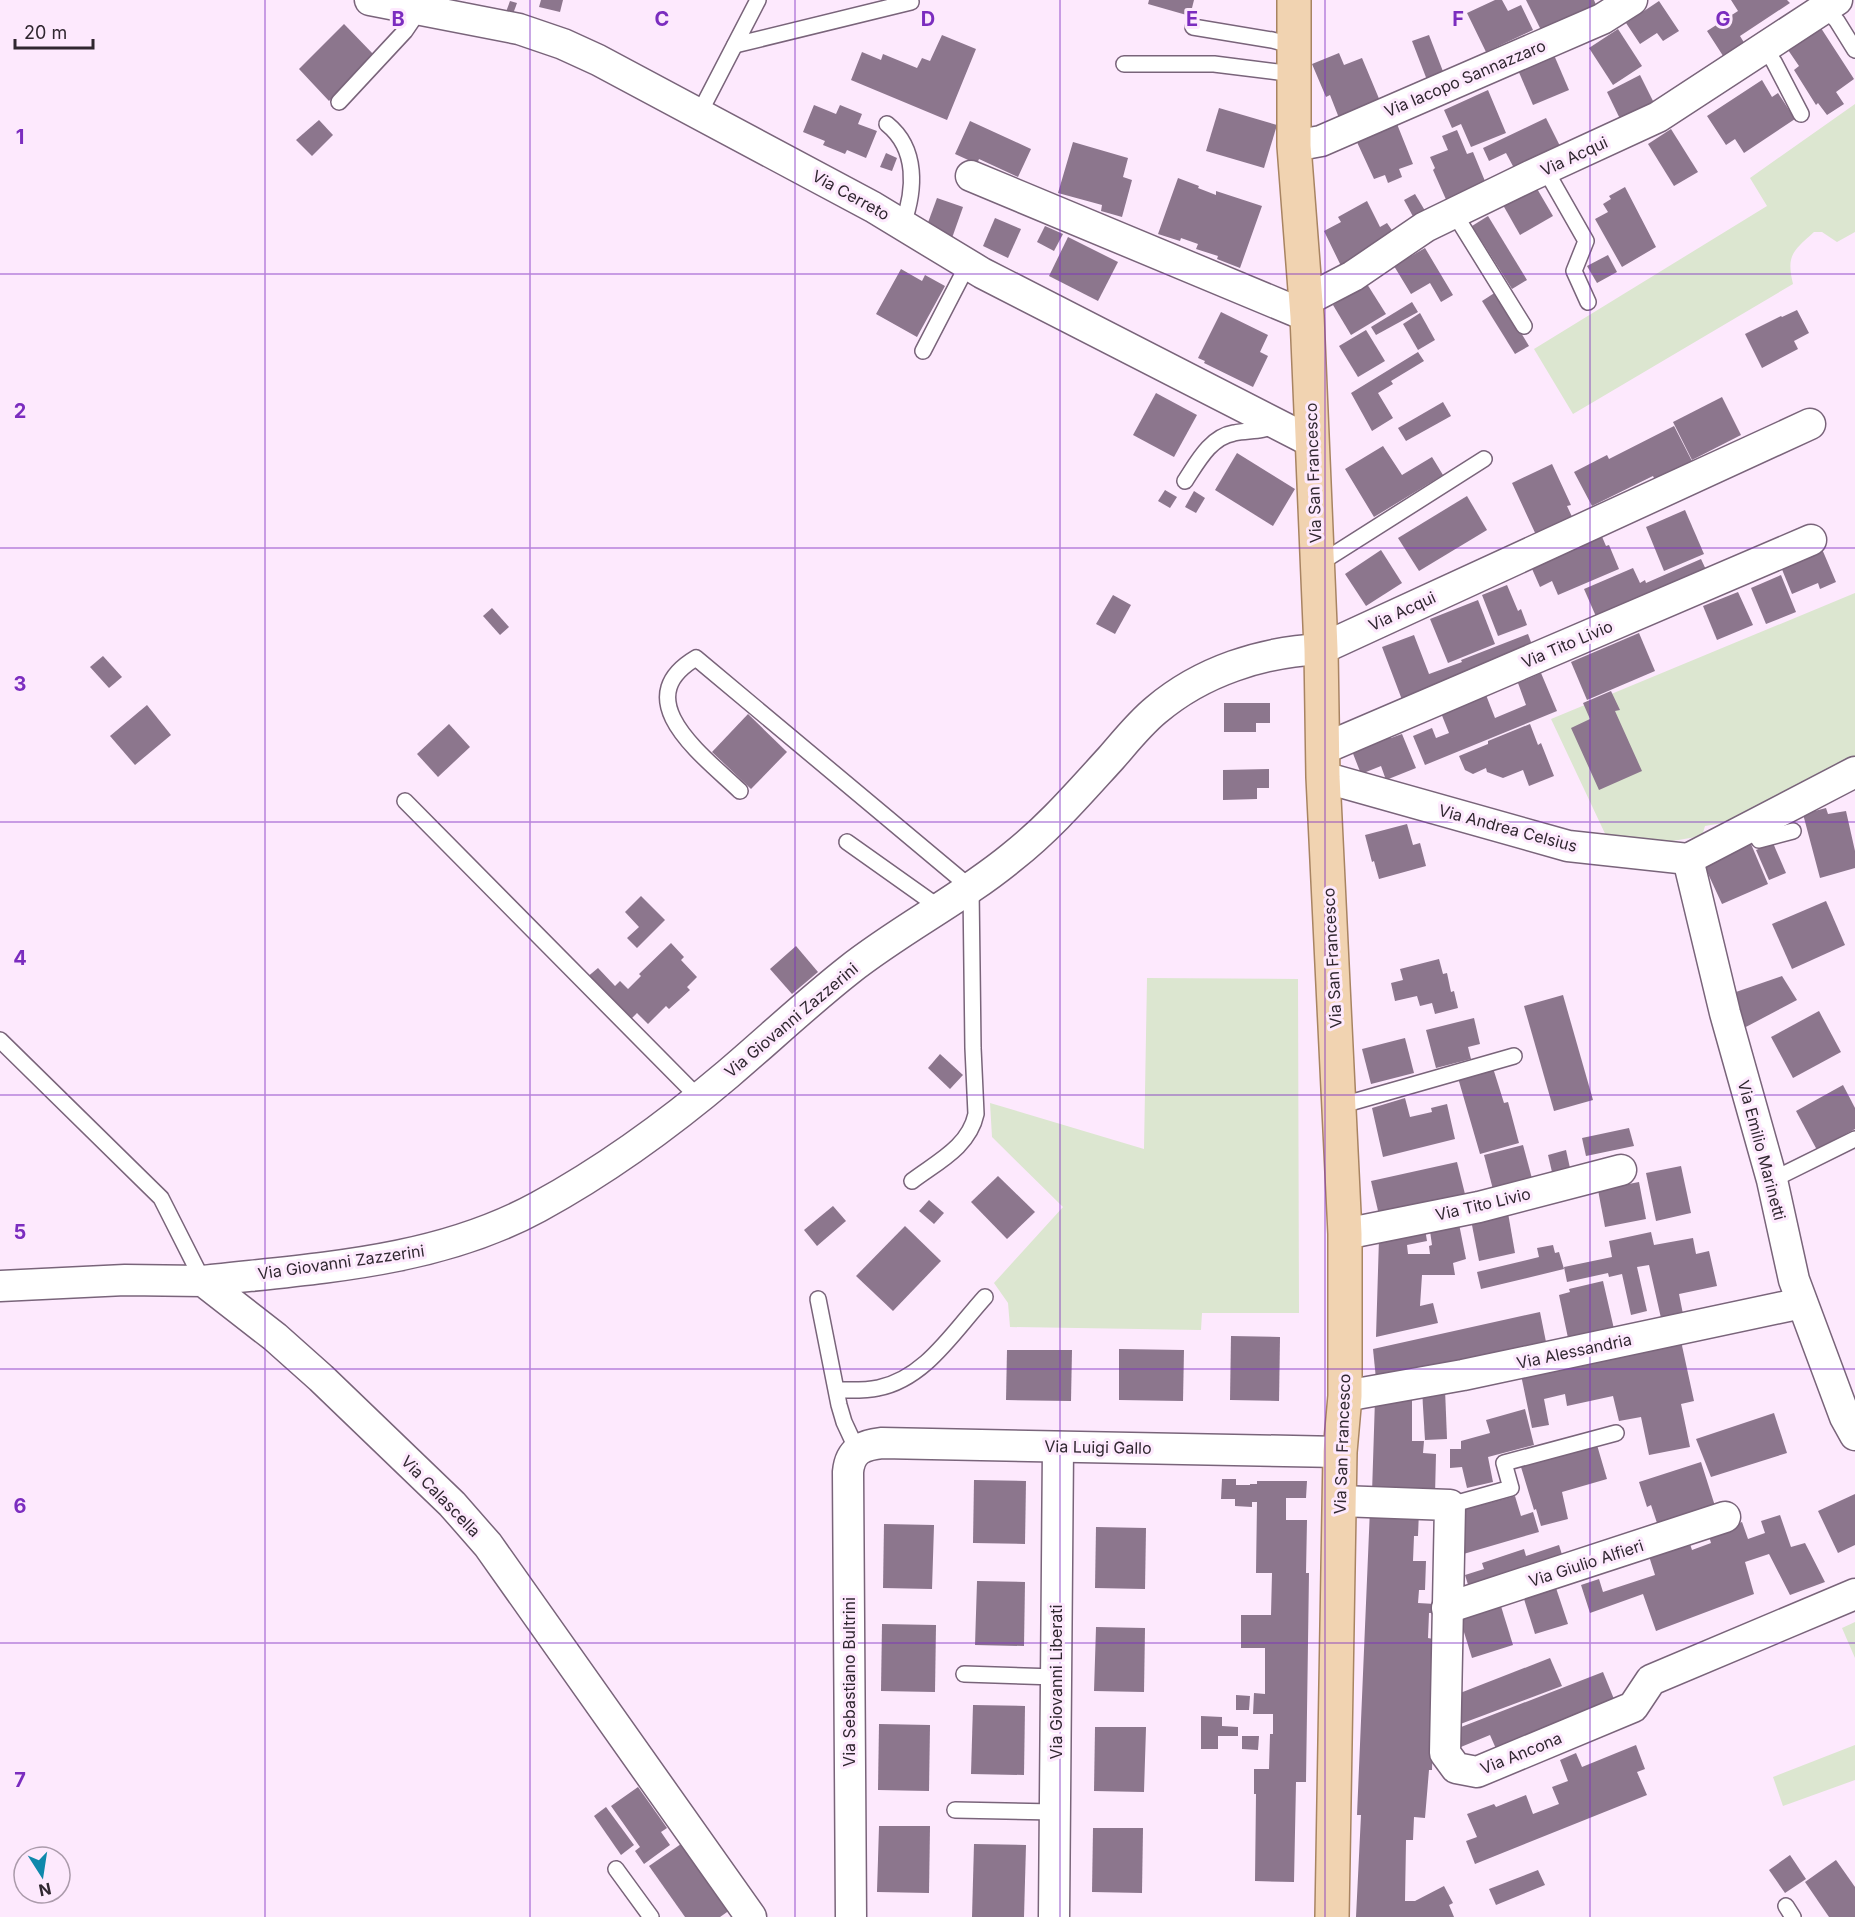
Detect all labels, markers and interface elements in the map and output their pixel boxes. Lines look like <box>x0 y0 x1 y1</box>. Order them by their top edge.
text: B <box>391 7 405 31</box>
text: C <box>655 7 669 31</box>
text: D <box>921 7 935 31</box>
text: E <box>1186 7 1198 31</box>
text: F <box>1452 7 1464 31</box>
text: G <box>1715 7 1731 31</box>
scale bar <box>15 12 93 50</box>
text: 20 m <box>24 22 67 43</box>
street label: Via Iacopo Sannazzaro <box>1381 35 1549 121</box>
text: 1 <box>16 125 24 149</box>
street label: Via Acqui <box>1537 132 1611 180</box>
street label: Via Cerreto <box>809 166 893 224</box>
text: 2 <box>14 399 26 423</box>
street label: Via San Francesco <box>1301 402 1325 544</box>
street label: Via Acqui <box>1365 587 1439 635</box>
street label: Via Tito Livio <box>1518 616 1616 672</box>
text: 3 <box>14 672 26 696</box>
street label: Via Andrea Celsius <box>1437 800 1579 856</box>
street label: Via San Francesco <box>1318 887 1346 1029</box>
text: 4 <box>13 946 27 970</box>
street label: Via Giovanni Zazzerini <box>720 958 862 1082</box>
street label: Via Emilio Marinetti <box>1734 1078 1790 1222</box>
street label: Via Tito Livio <box>1433 1183 1533 1225</box>
text: 5 <box>14 1220 26 1244</box>
street label: Via Giovanni Zazzerini <box>256 1240 426 1284</box>
street label: Via Alessandria <box>1515 1329 1633 1373</box>
street label: Via San Francesco <box>1330 1373 1354 1515</box>
street label: Via Luigi Gallo <box>1044 1436 1152 1458</box>
street label: Via Calascella <box>397 1451 485 1541</box>
text: 6 <box>14 1494 27 1518</box>
street label: Via Giulio Alfieri <box>1526 1535 1646 1591</box>
street label: Via Sebastiano Bultrini <box>839 1597 859 1767</box>
street label: Via Giovanni Liberati <box>1046 1605 1066 1759</box>
street label: Via Ancona <box>1477 1728 1565 1778</box>
text: 7 <box>14 1768 26 1792</box>
north arrow <box>12 1845 72 1905</box>
text: N <box>37 1879 53 1901</box>

